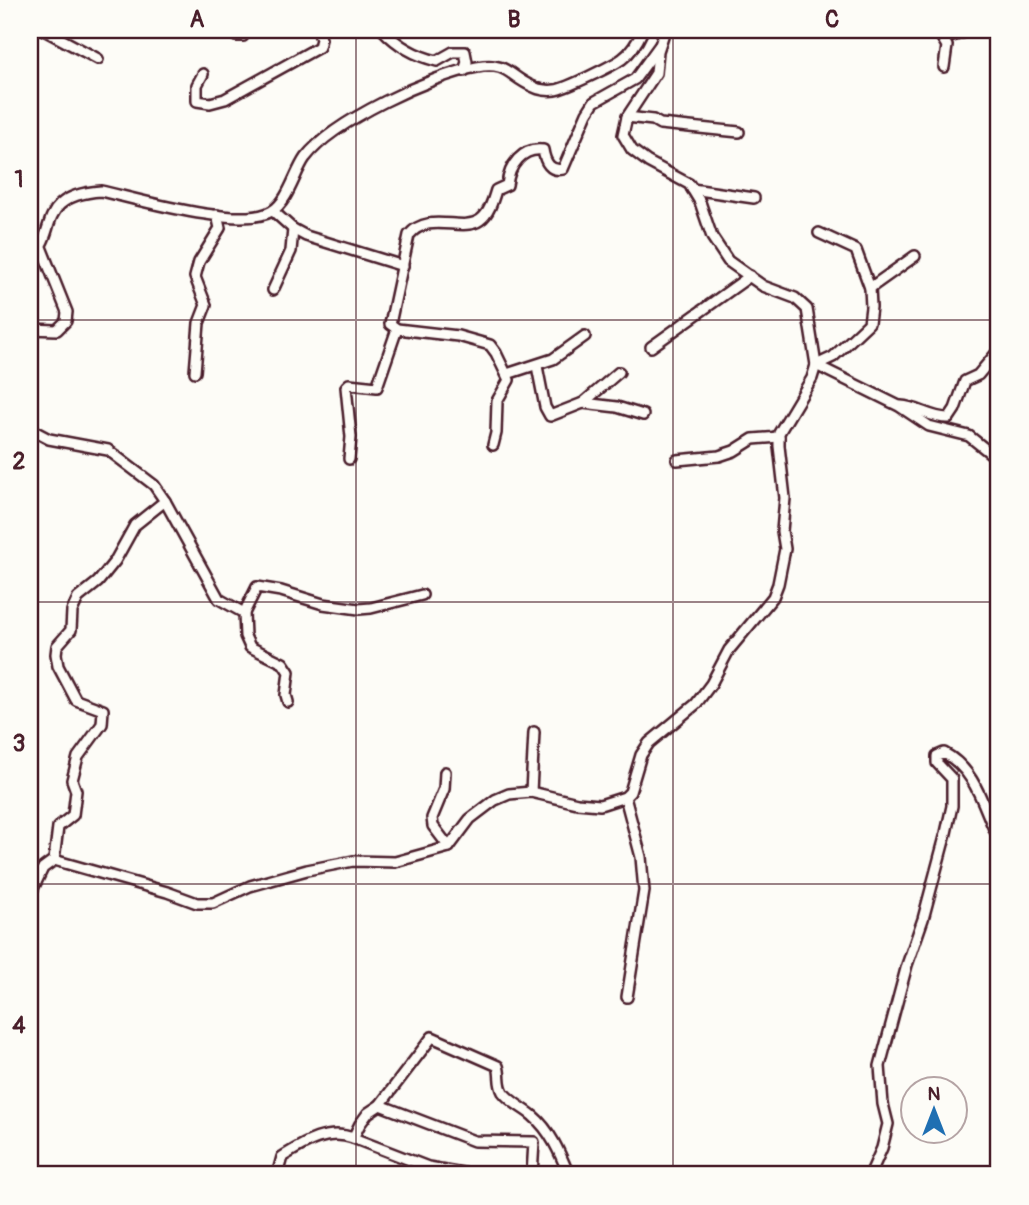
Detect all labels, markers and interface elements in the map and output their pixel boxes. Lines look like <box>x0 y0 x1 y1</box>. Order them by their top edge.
text: A <box>190 5 205 34</box>
text: B <box>507 5 521 34</box>
text: C <box>825 5 839 34</box>
text: 1 <box>15 165 24 194</box>
text: 2 <box>13 447 26 476</box>
text: 3 <box>13 729 25 758</box>
text: 4 <box>12 1011 26 1040</box>
north arrow <box>900 1076 970 1146</box>
text: N <box>928 1082 941 1106</box>

